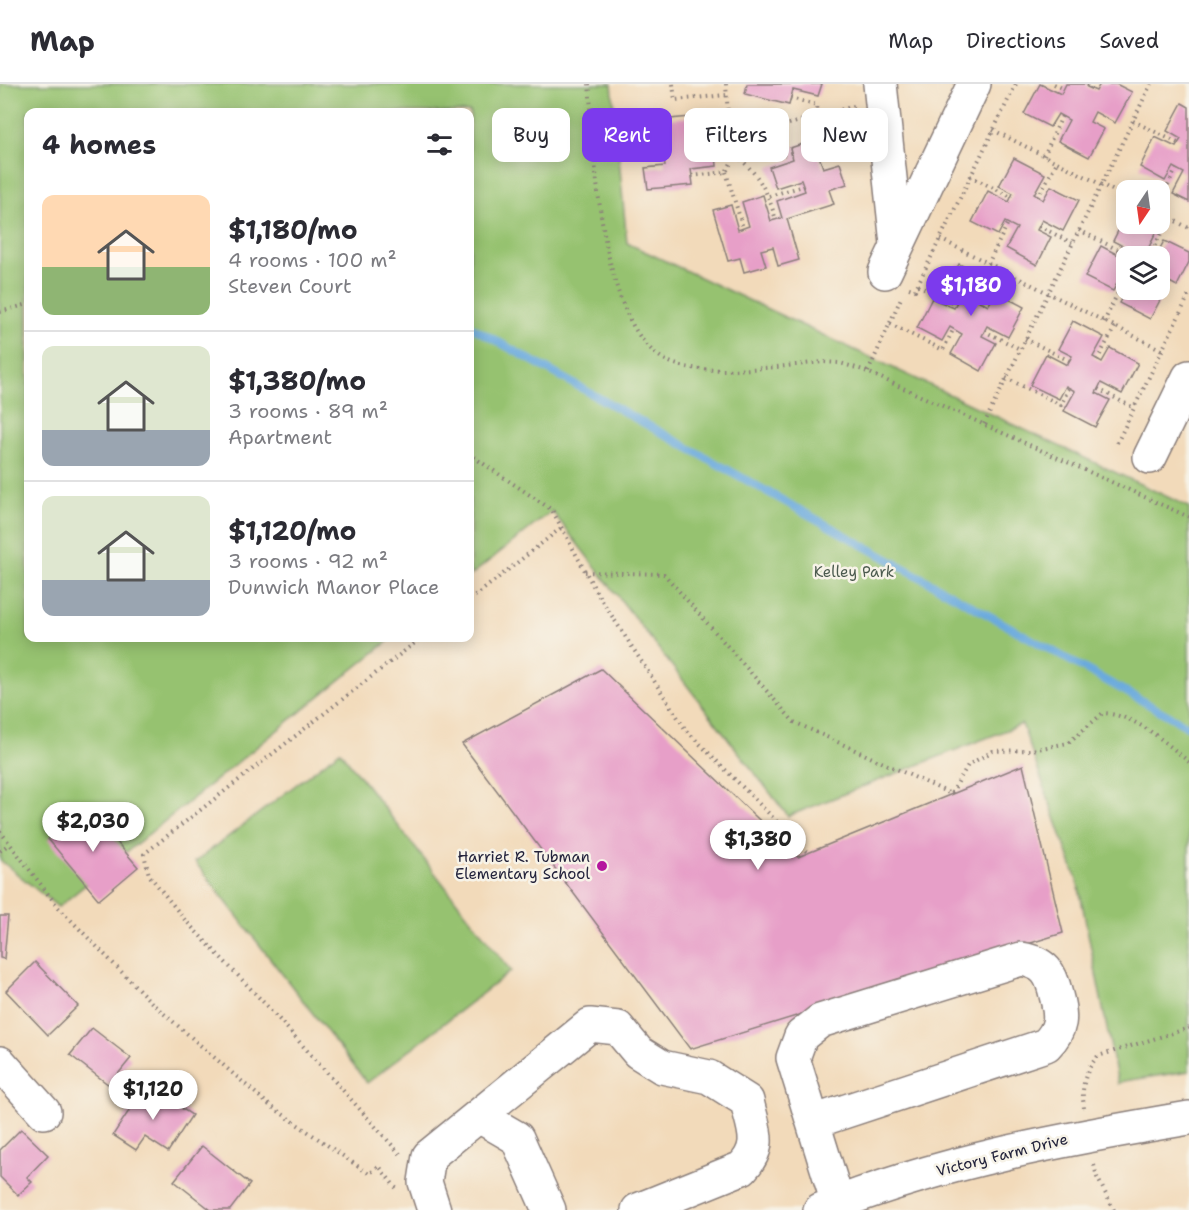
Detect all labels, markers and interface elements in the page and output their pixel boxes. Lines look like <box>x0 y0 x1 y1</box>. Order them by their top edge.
text: Map <box>30 22 95 60</box>
text: Map <box>888 27 933 55</box>
text: Directions <box>966 27 1066 55</box>
text: Saved <box>1099 27 1159 55</box>
chip: Buy <box>492 108 570 162</box>
chip: Rent <box>582 108 672 162</box>
chip: Filters <box>684 108 789 162</box>
chip: New <box>801 108 888 162</box>
text: 4 homes <box>42 127 156 162</box>
icon: filters <box>423 128 456 161</box>
north arrow <box>1116 180 1170 234</box>
map controls <box>1116 180 1170 300</box>
text: $1,180/mo <box>228 212 358 247</box>
icon: home <box>90 219 162 291</box>
button: layers <box>1116 246 1170 300</box>
text: 4 rooms · 100 m² <box>228 247 397 273</box>
pin: $1,180 <box>922 266 1020 317</box>
text: $1,180 <box>940 272 1002 298</box>
text: Steven Court <box>228 273 352 299</box>
text: $1,380/mo <box>228 363 366 398</box>
icon: home <box>90 370 162 442</box>
text: 3 rooms · 89 m² <box>228 398 388 424</box>
text: Apartment <box>228 424 332 450</box>
text: $1,120/mo <box>228 513 357 548</box>
icon: home <box>90 520 162 592</box>
text: 3 rooms · 92 m² <box>228 548 388 574</box>
park label: Kelley Park <box>814 562 894 582</box>
text: Dunwich Manor Place <box>228 574 439 600</box>
pin: $2,030 <box>44 802 142 853</box>
text: $2,030 <box>56 808 130 834</box>
pin: $1,380 <box>709 820 807 871</box>
text: $1,380 <box>724 826 792 852</box>
place label: Harriet R. Tubman Elementary School <box>455 847 590 884</box>
marker: Harriet R. Tubman Elementary School <box>595 859 609 873</box>
pin: $1,120 <box>104 1070 202 1121</box>
text: $1,120 <box>123 1076 183 1102</box>
street label: Victory Farm Drive <box>934 1129 1070 1181</box>

